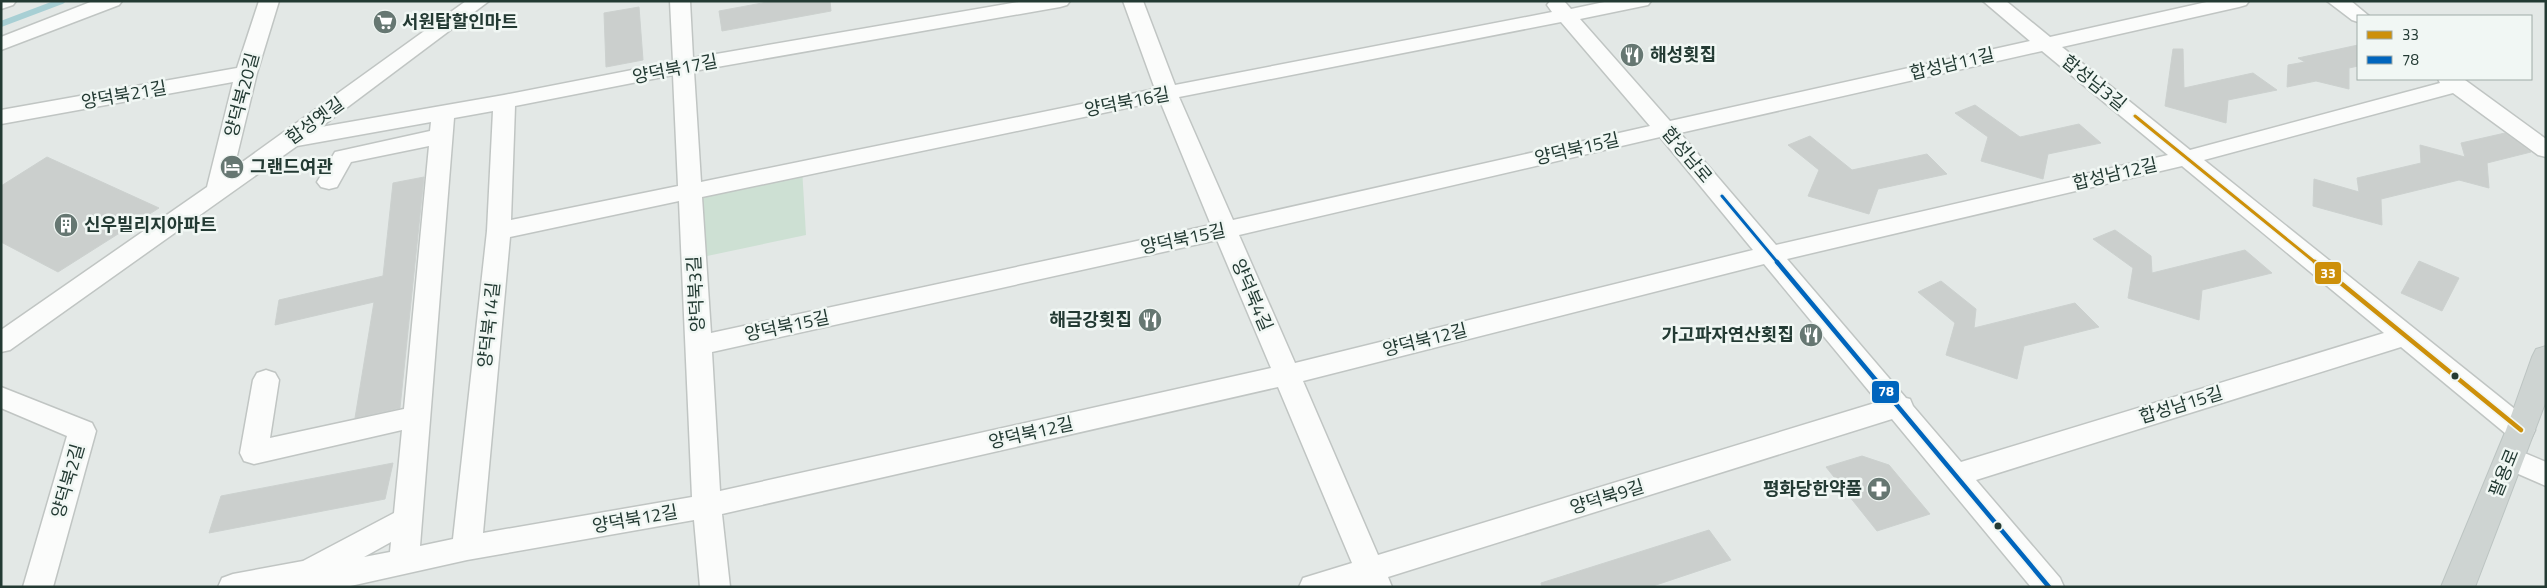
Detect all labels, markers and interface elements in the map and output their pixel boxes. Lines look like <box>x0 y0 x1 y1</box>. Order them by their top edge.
place label: 서원탑할인마트 <box>402 8 518 35</box>
supermarket icon: 서원탑할인마트 <box>372 9 398 35</box>
legend <box>2357 15 2532 80</box>
text: 33 <box>2402 23 2419 46</box>
place label: 해성횟집 <box>1650 41 1716 68</box>
street label: 합성남11길 <box>1907 41 1997 86</box>
restaurant icon: 해성횟집 <box>1619 42 1645 68</box>
street label: 양덕북17길 <box>630 47 720 90</box>
street label: 합성남3길 <box>2056 48 2132 117</box>
text: 78 <box>2402 48 2419 71</box>
street label: 양덕북20길 <box>217 50 266 140</box>
street label: 양덕북21길 <box>79 74 169 115</box>
street label: 양덕북16길 <box>1082 80 1172 123</box>
street label: 합성옛길 <box>280 90 349 151</box>
street label: 합성남로 <box>1656 121 1719 189</box>
street label: 양덕북15길 <box>1532 126 1622 171</box>
street label: 합성남12길 <box>2070 151 2160 196</box>
place label: 그랜드여관 <box>250 153 333 180</box>
hotel icon: 그랜드여관 <box>219 154 245 180</box>
place label: 신우빌리지아파트 <box>84 211 216 238</box>
building icon: 신우빌리지아파트 <box>53 212 79 238</box>
street label: 양덕북15길 <box>1138 216 1228 261</box>
street label: 양덕북4길 <box>1225 254 1280 335</box>
street label: 양덕북3길 <box>680 255 711 333</box>
line badge: 33 <box>2314 261 2342 285</box>
text: 33 <box>2320 262 2336 283</box>
street label: 양덕북14길 <box>471 281 506 369</box>
street label: 양덕북15길 <box>742 303 832 348</box>
place label: 해금강횟집 <box>1049 306 1132 333</box>
restaurant icon: 해금강횟집 <box>1137 307 1163 333</box>
street label: 양덕북12길 <box>1380 316 1470 363</box>
place label: 가고파자연산횟집 <box>1662 321 1794 348</box>
restaurant icon: 가고파자연산횟집 <box>1798 322 1824 348</box>
unlabelled marker <box>2450 371 2460 381</box>
street label: 합성남15길 <box>2136 379 2226 430</box>
line badge: 78 <box>1871 380 1900 404</box>
text: 78 <box>1878 380 1894 401</box>
street label: 양덕북12길 <box>986 410 1076 455</box>
street label: 양덕북2길 <box>44 440 91 521</box>
street label: 팔용로 <box>2482 445 2525 501</box>
street label: 양덕북9길 <box>1566 472 1647 521</box>
place label: 평화당한약품 <box>1763 475 1862 502</box>
pharmacy icon: 평화당한약품 <box>1866 476 1892 502</box>
street label: 양덕북12길 <box>590 498 680 539</box>
unlabelled marker <box>1993 521 2003 531</box>

